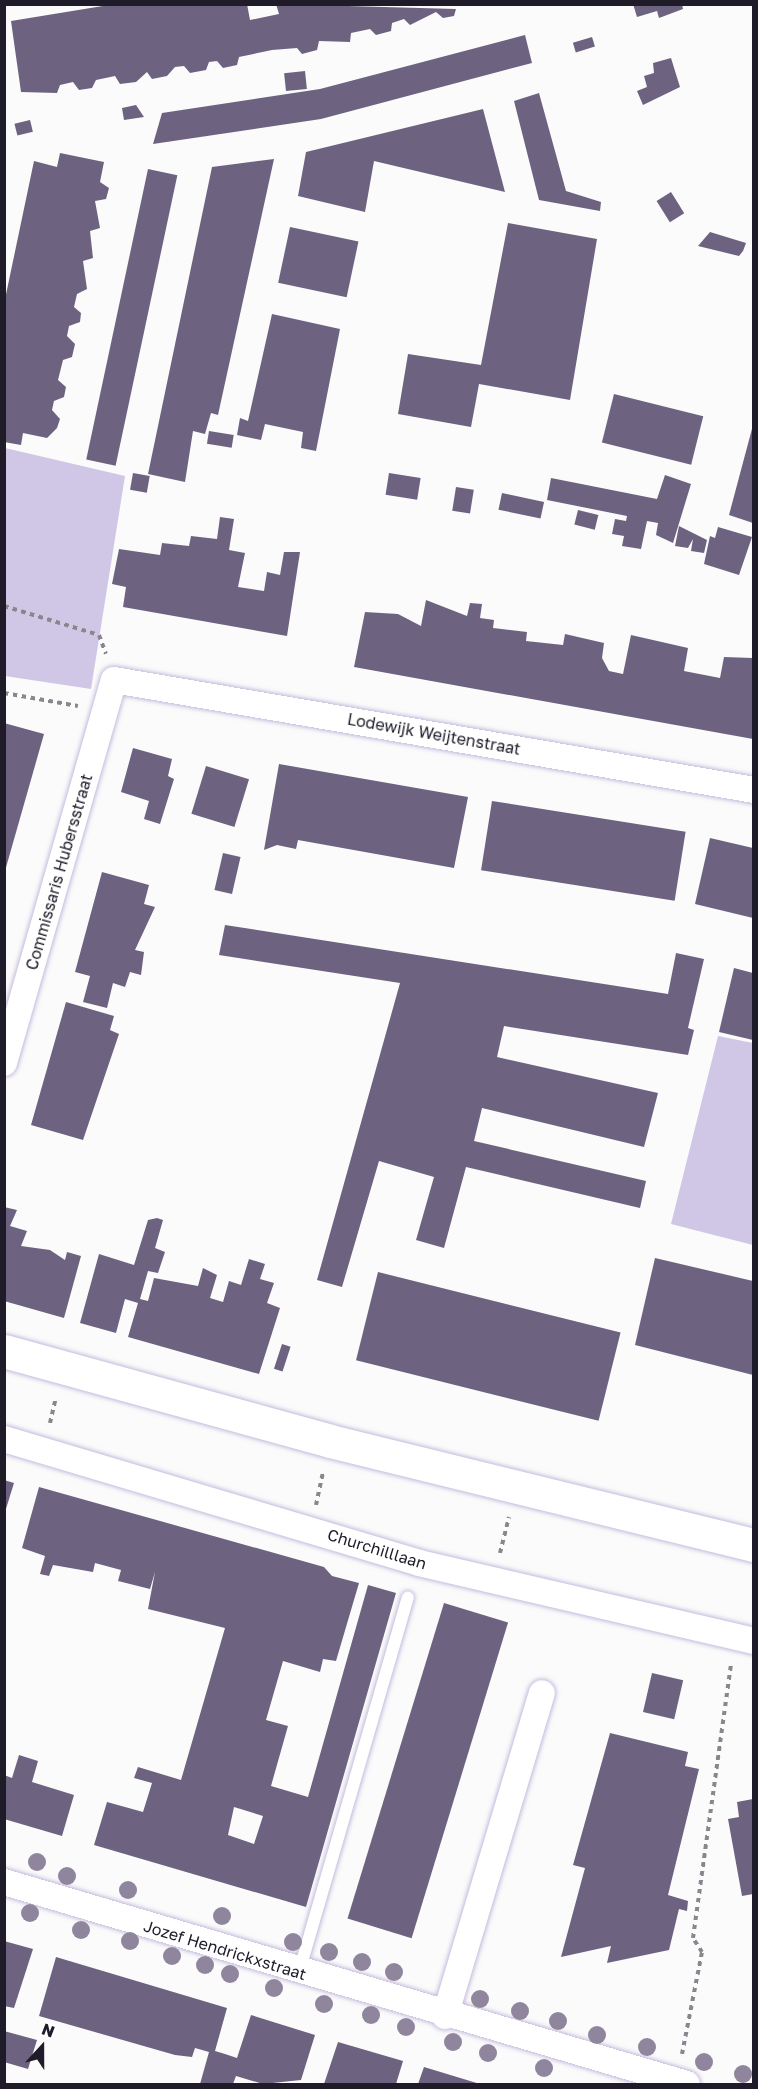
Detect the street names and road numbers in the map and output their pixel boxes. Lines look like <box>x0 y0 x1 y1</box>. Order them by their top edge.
street label: Lodewijk Weijtenstraat <box>346 709 522 759</box>
street label: Commissaris Hubersstraat <box>22 772 96 972</box>
street label: Churchilllaan <box>325 1525 429 1573</box>
street label: Jozef Hendrickxstraat <box>141 1916 309 1984</box>

